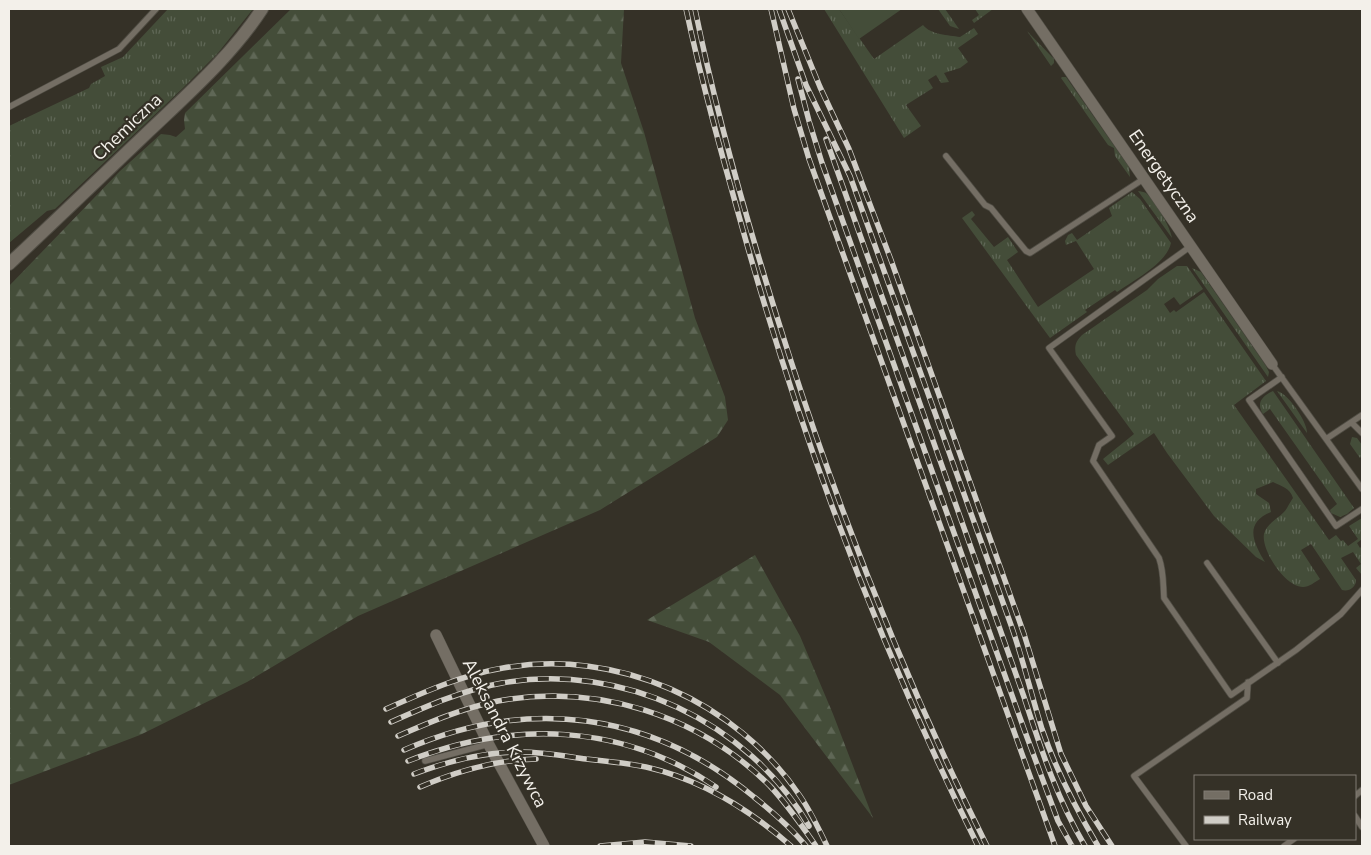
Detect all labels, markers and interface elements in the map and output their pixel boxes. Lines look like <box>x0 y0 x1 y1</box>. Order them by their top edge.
street label: Chemiczna <box>87 88 167 166</box>
street label: Energetyczna <box>1123 125 1205 227</box>
street label: Aleksandra Krzywca <box>457 654 553 812</box>
legend <box>1194 775 1356 840</box>
text: Road <box>1238 785 1273 805</box>
text: Railway <box>1238 810 1292 830</box>

